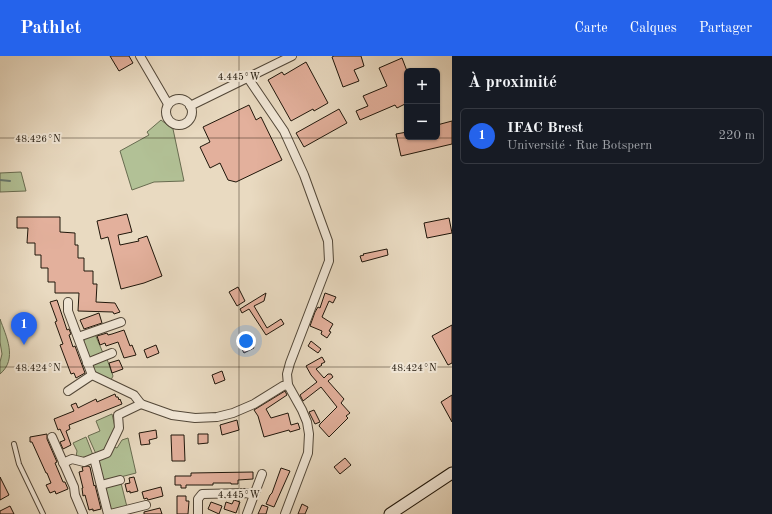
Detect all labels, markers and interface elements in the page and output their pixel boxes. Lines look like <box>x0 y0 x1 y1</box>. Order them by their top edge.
text: Pathlet <box>20 19 81 38</box>
text: Carte <box>574 21 608 35</box>
text: Calques <box>630 21 677 35</box>
text: Partager <box>699 21 752 35</box>
map controls <box>404 68 440 140</box>
button: + <box>404 68 440 104</box>
text: 4.445°W <box>218 72 261 82</box>
text: À proximité <box>468 74 557 91</box>
button: − <box>404 104 440 140</box>
text: IFAC Brest <box>507 121 583 136</box>
text: 1 <box>478 129 486 142</box>
text: 220 m <box>718 129 755 142</box>
text: 48.426°N <box>15 134 61 144</box>
text: Université · Rue Botspern <box>507 139 652 152</box>
pin: 1 <box>11 312 37 345</box>
your location <box>236 331 256 351</box>
text: 48.424°N <box>15 363 61 373</box>
text: 48.424°N <box>391 363 437 373</box>
text: 4.445°W <box>218 490 261 500</box>

